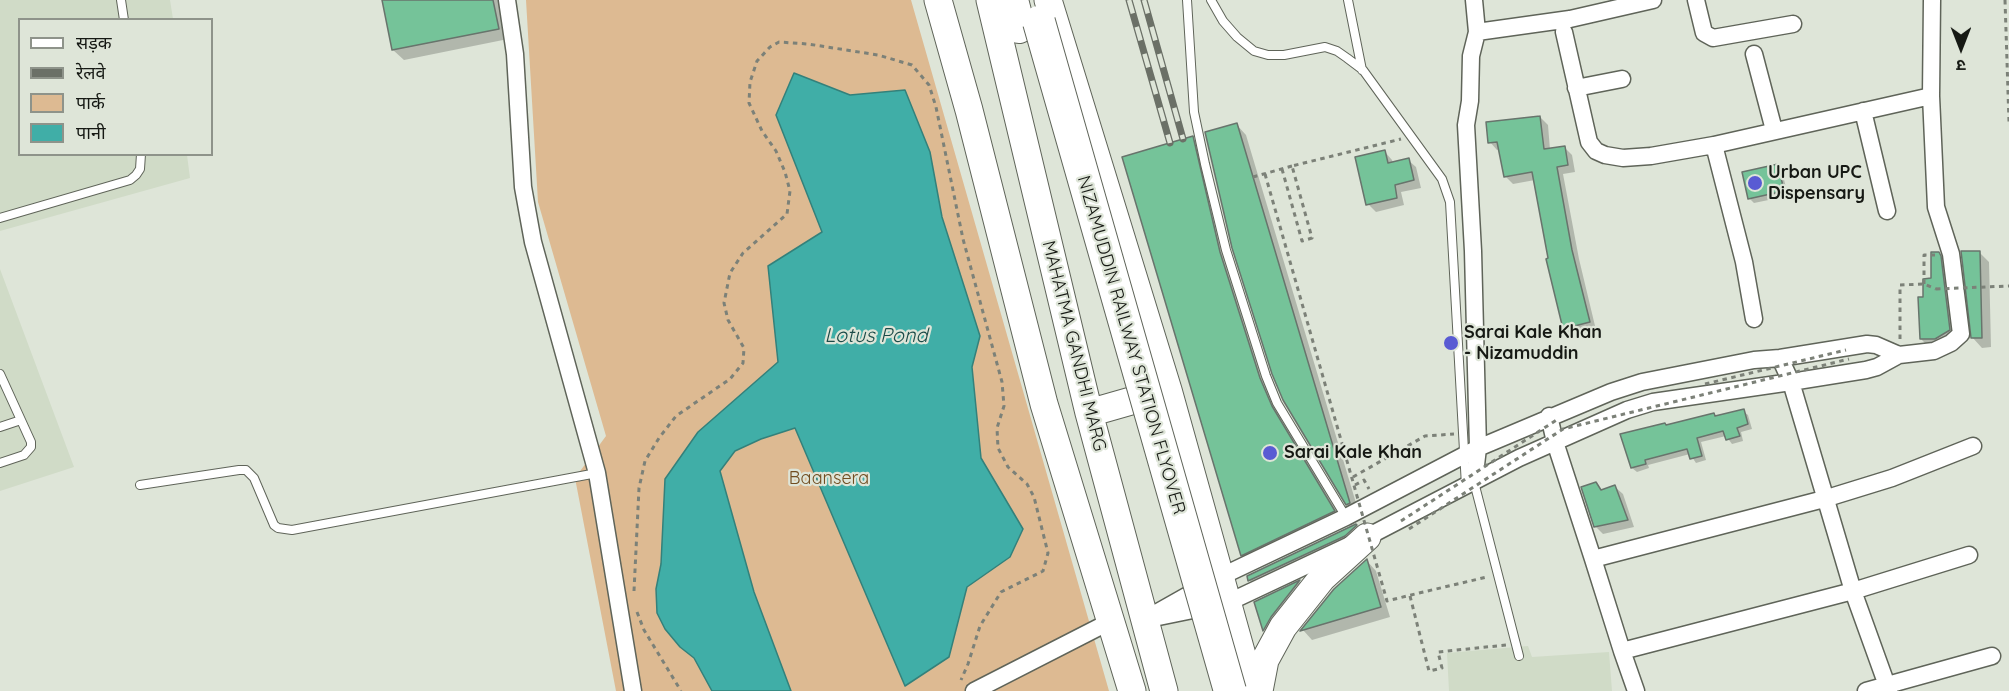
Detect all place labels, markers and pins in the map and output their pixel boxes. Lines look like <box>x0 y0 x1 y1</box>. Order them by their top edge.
place label: Urban UPC Dispensary <box>1768 162 1865 204</box>
marker: Urban UPC Dispensary <box>1746 174 1764 192</box>
place label: Sarai Kale Khan - Nizamuddin <box>1464 322 1602 364</box>
marker: Sarai Kale Khan - Nizamuddin <box>1442 334 1460 352</box>
place label: Sarai Kale Khan <box>1284 442 1422 464</box>
marker: Sarai Kale Khan <box>1261 444 1279 462</box>

